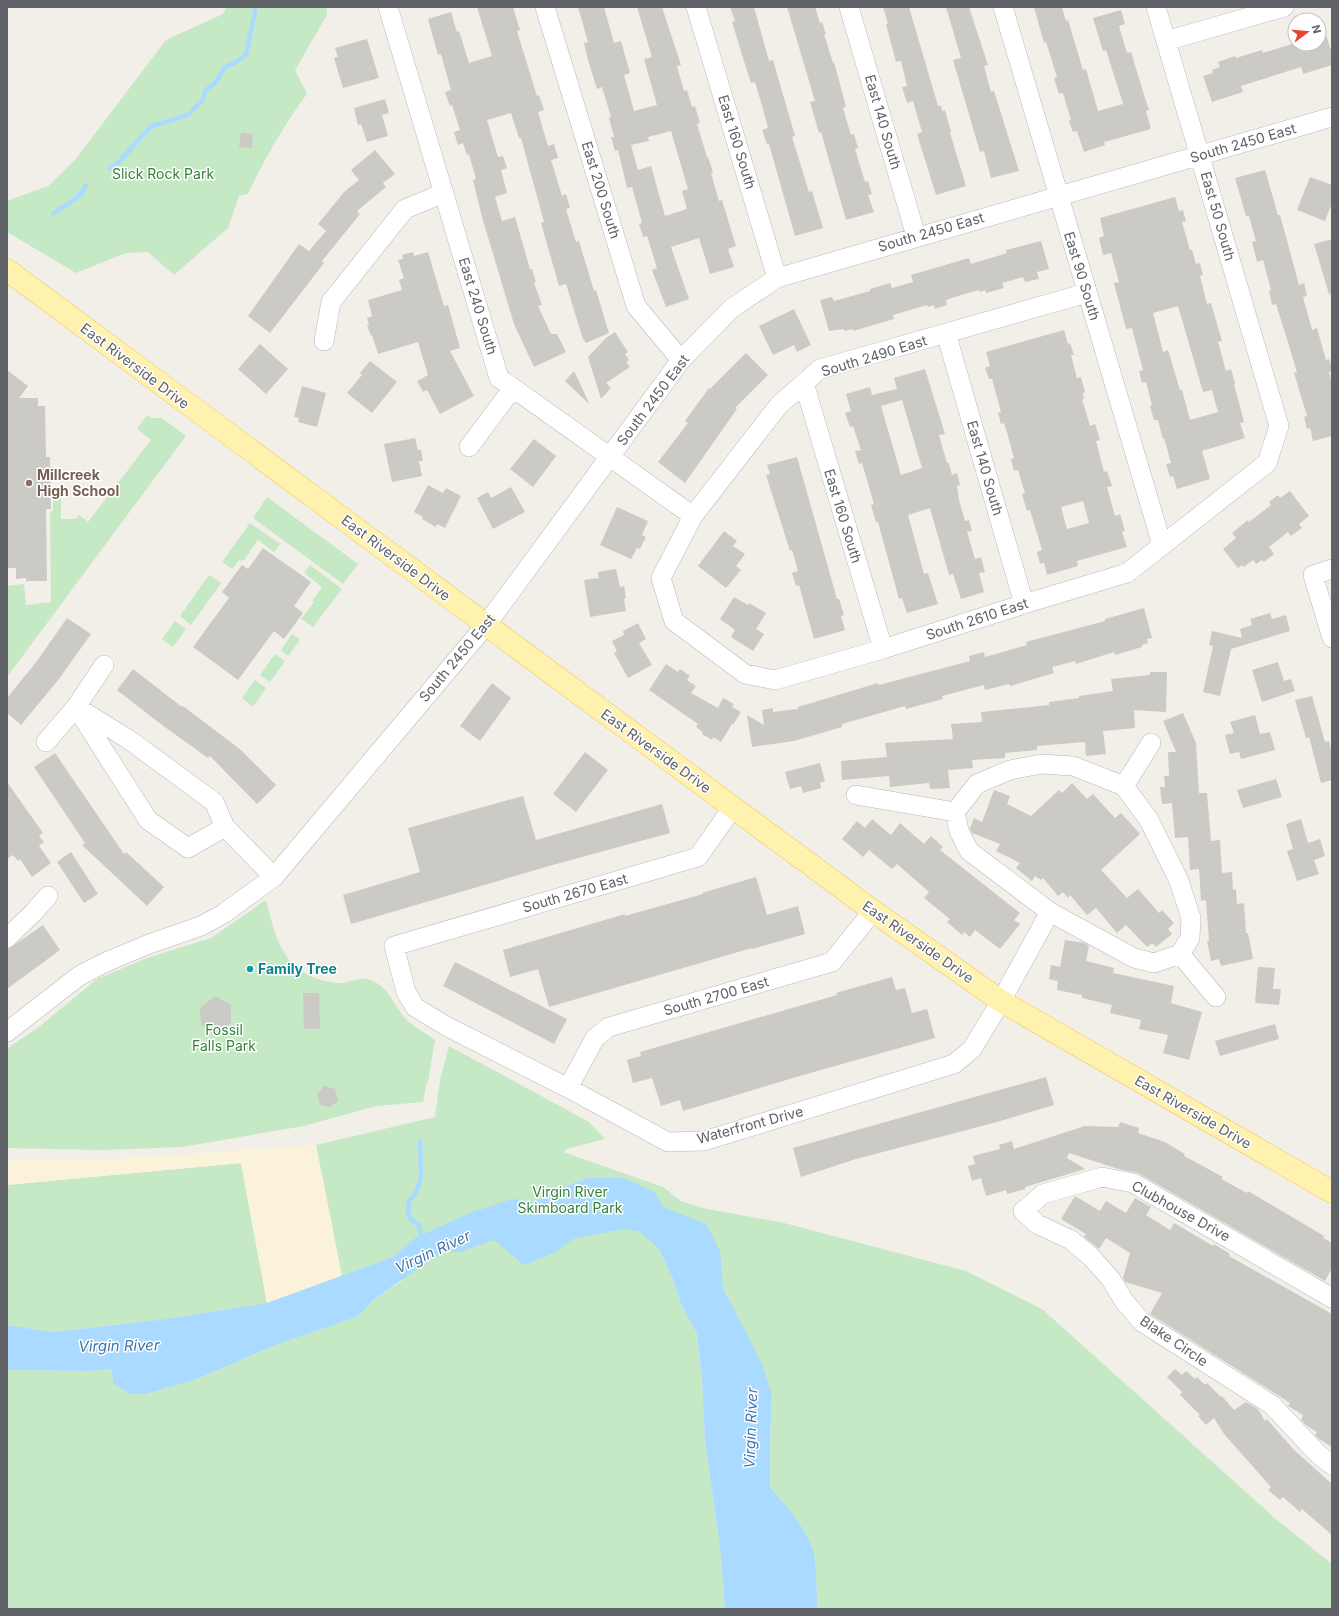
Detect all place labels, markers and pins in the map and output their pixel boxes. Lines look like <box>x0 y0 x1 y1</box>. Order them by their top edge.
place label: Millcreek High School <box>37 466 119 499</box>
marker: Millcreek High School <box>24 478 34 488</box>
place label: Family Tree <box>258 960 337 977</box>
marker: Family Tree <box>245 964 255 974</box>

